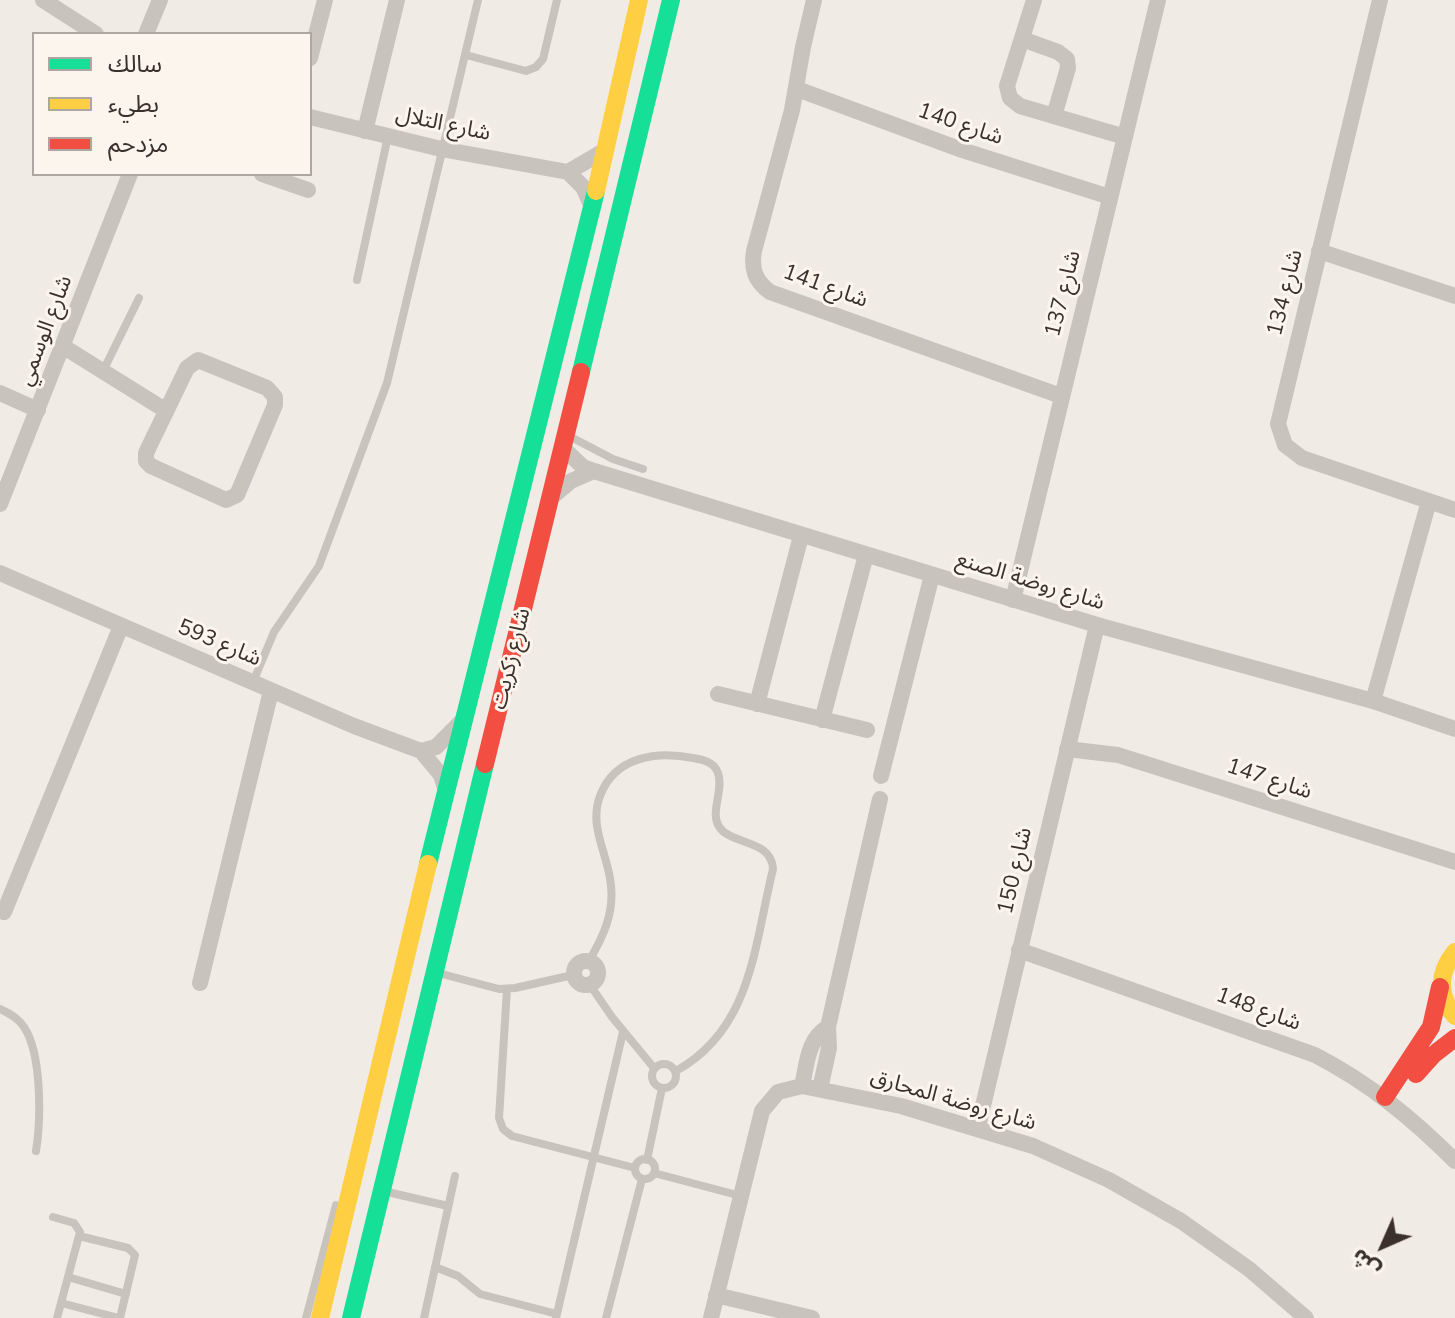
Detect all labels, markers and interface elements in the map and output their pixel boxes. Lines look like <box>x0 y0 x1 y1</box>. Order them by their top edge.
legend <box>32 32 312 176</box>
text: سالك <box>108 48 162 80</box>
text: بطيء <box>108 88 159 120</box>
street label: شارع 140 <box>914 98 1006 152</box>
street label: شارع التلال <box>393 102 493 148</box>
text: مزدحم <box>108 128 168 160</box>
street label: شارع 134 <box>1263 247 1309 339</box>
street label: شارع 137 <box>1041 248 1087 340</box>
street label: شارع 141 <box>779 260 871 314</box>
street label: شارع الوسمي <box>13 272 79 390</box>
street label: شارع روضة الصنع <box>953 547 1107 617</box>
street label: شارع زكريت <box>487 606 537 712</box>
street label: شارع 593 <box>173 615 265 673</box>
street label: شارع 147 <box>1223 754 1315 806</box>
street label: شارع 150 <box>993 825 1039 917</box>
street label: شارع 148 <box>1212 983 1304 1037</box>
street label: شارع روضة المحارق <box>867 1065 1039 1137</box>
north arrow <box>1343 1206 1423 1286</box>
text: ش <box>1345 1242 1387 1284</box>

